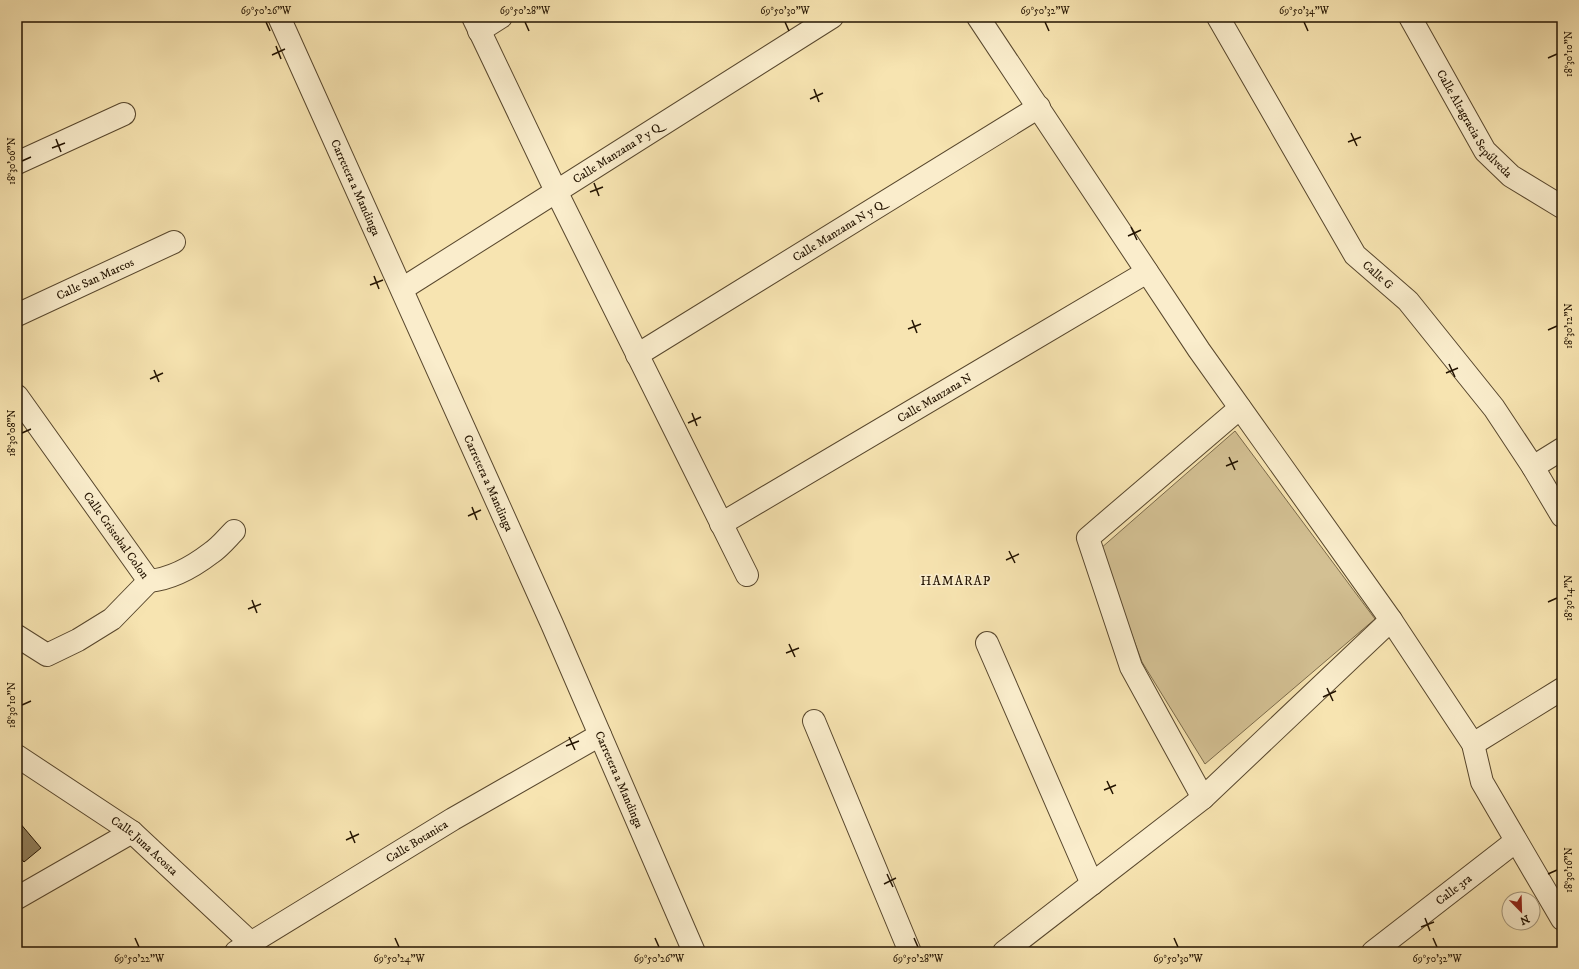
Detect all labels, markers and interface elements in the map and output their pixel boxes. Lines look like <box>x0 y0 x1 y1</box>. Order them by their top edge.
text: 69°50'26"W <box>241 5 292 17</box>
text: 69°50'28"W <box>500 5 551 17</box>
text: 69°50'30"W <box>760 5 811 17</box>
text: 69°50'32"W <box>1020 5 1070 17</box>
text: 69°50'34"W <box>1279 5 1330 17</box>
text: 18°30'10"N <box>1563 31 1575 77</box>
street label: Calle Altagracia Sepúlveda <box>1433 67 1516 182</box>
street label: Calle Manzana P y Q <box>570 117 669 187</box>
text: 18°30'06"N <box>6 137 18 185</box>
street label: Carretera a Mandinga <box>327 137 384 239</box>
street label: Calle Manzana N y Q <box>790 195 892 265</box>
street label: Calle San Marcos <box>54 255 136 304</box>
street label: Calle G <box>1359 258 1397 293</box>
text: 18°30'12"N <box>1563 303 1575 349</box>
street label: Calle Manzana N <box>895 370 975 426</box>
text: 18°30'08"N <box>6 409 18 457</box>
street label: Carretera a Mandinga <box>460 433 517 535</box>
street label: Calle Cristobal Colon <box>80 489 152 583</box>
district label: HAMARAP <box>921 573 991 589</box>
text: 18°30'14"N <box>1563 575 1575 621</box>
text: 18°30'10"N <box>6 682 18 728</box>
street label: Carretera a Mandinga <box>591 729 647 831</box>
street label: Calle Juna Acosta <box>108 813 181 879</box>
street label: Calle Botanica <box>383 817 451 866</box>
text: 18°30'16"N <box>1563 847 1575 893</box>
street label: Calle 3ra <box>1433 871 1476 909</box>
north arrow <box>1501 891 1541 931</box>
text: N <box>1518 911 1531 927</box>
text: 69°50'22"W <box>114 953 165 965</box>
text: 69°50'24"W <box>373 953 425 965</box>
text: 69°50'26"W <box>634 953 685 965</box>
text: 69°50'28"W <box>893 953 944 965</box>
text: 69°50'30"W <box>1153 953 1204 965</box>
text: 69°50'32"W <box>1412 953 1462 965</box>

